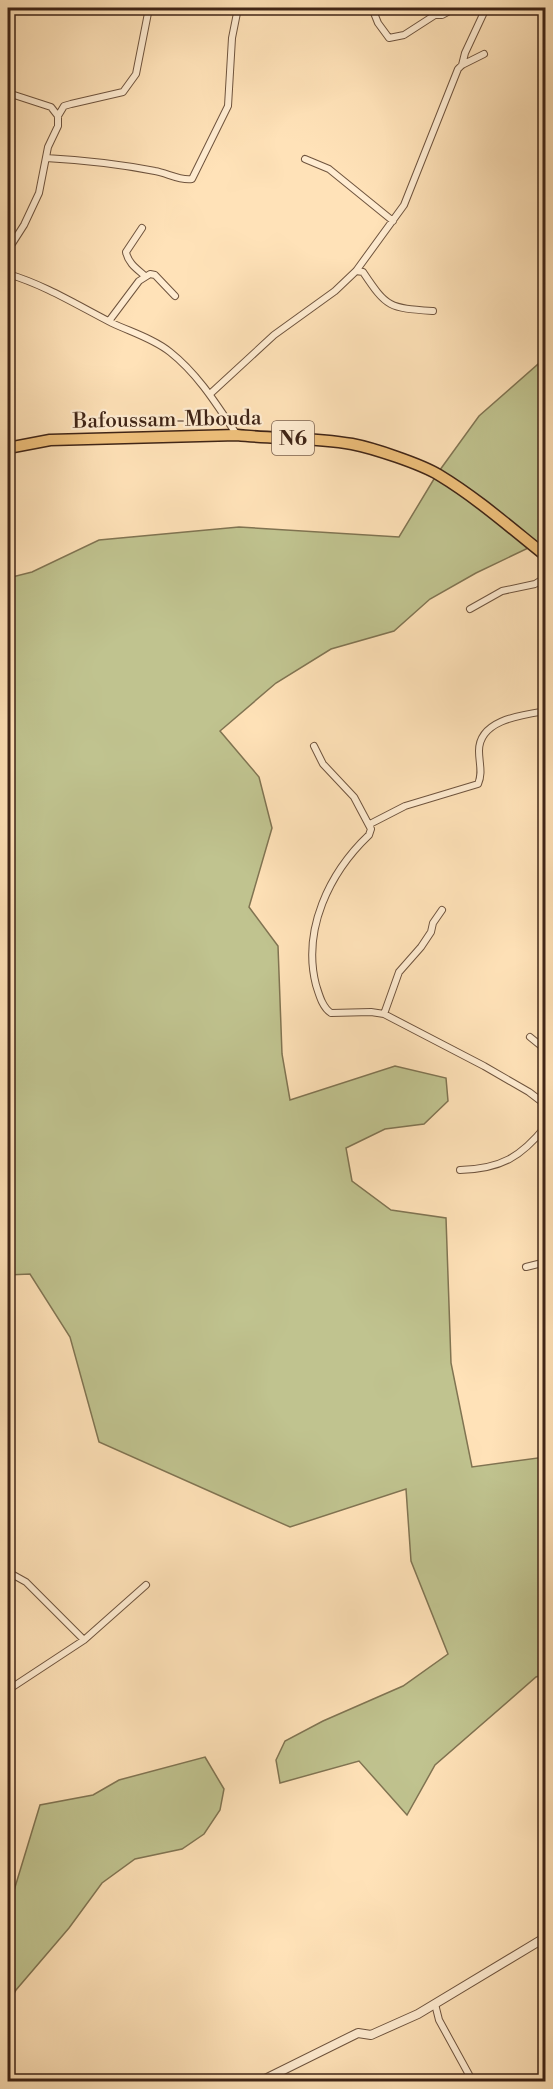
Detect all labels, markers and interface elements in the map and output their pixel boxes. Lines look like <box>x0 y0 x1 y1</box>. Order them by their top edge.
street label: Bafoussam-Mbouda <box>71 405 262 435</box>
road number: N6 <box>272 421 314 455</box>

